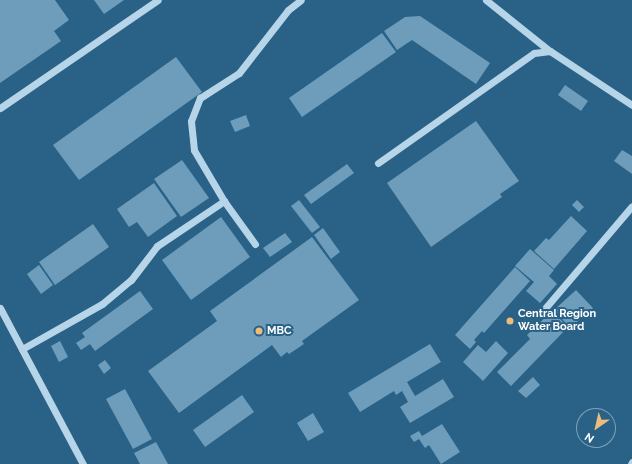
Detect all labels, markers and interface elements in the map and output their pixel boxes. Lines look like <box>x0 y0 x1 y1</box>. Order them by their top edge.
place label: Central Region Water Board <box>518 308 596 334</box>
marker: Central Region Water Board <box>505 316 515 326</box>
place label: MBC <box>267 324 292 338</box>
marker: MBC <box>254 326 264 336</box>
north arrow <box>576 408 616 448</box>
text: N <box>582 430 597 445</box>

